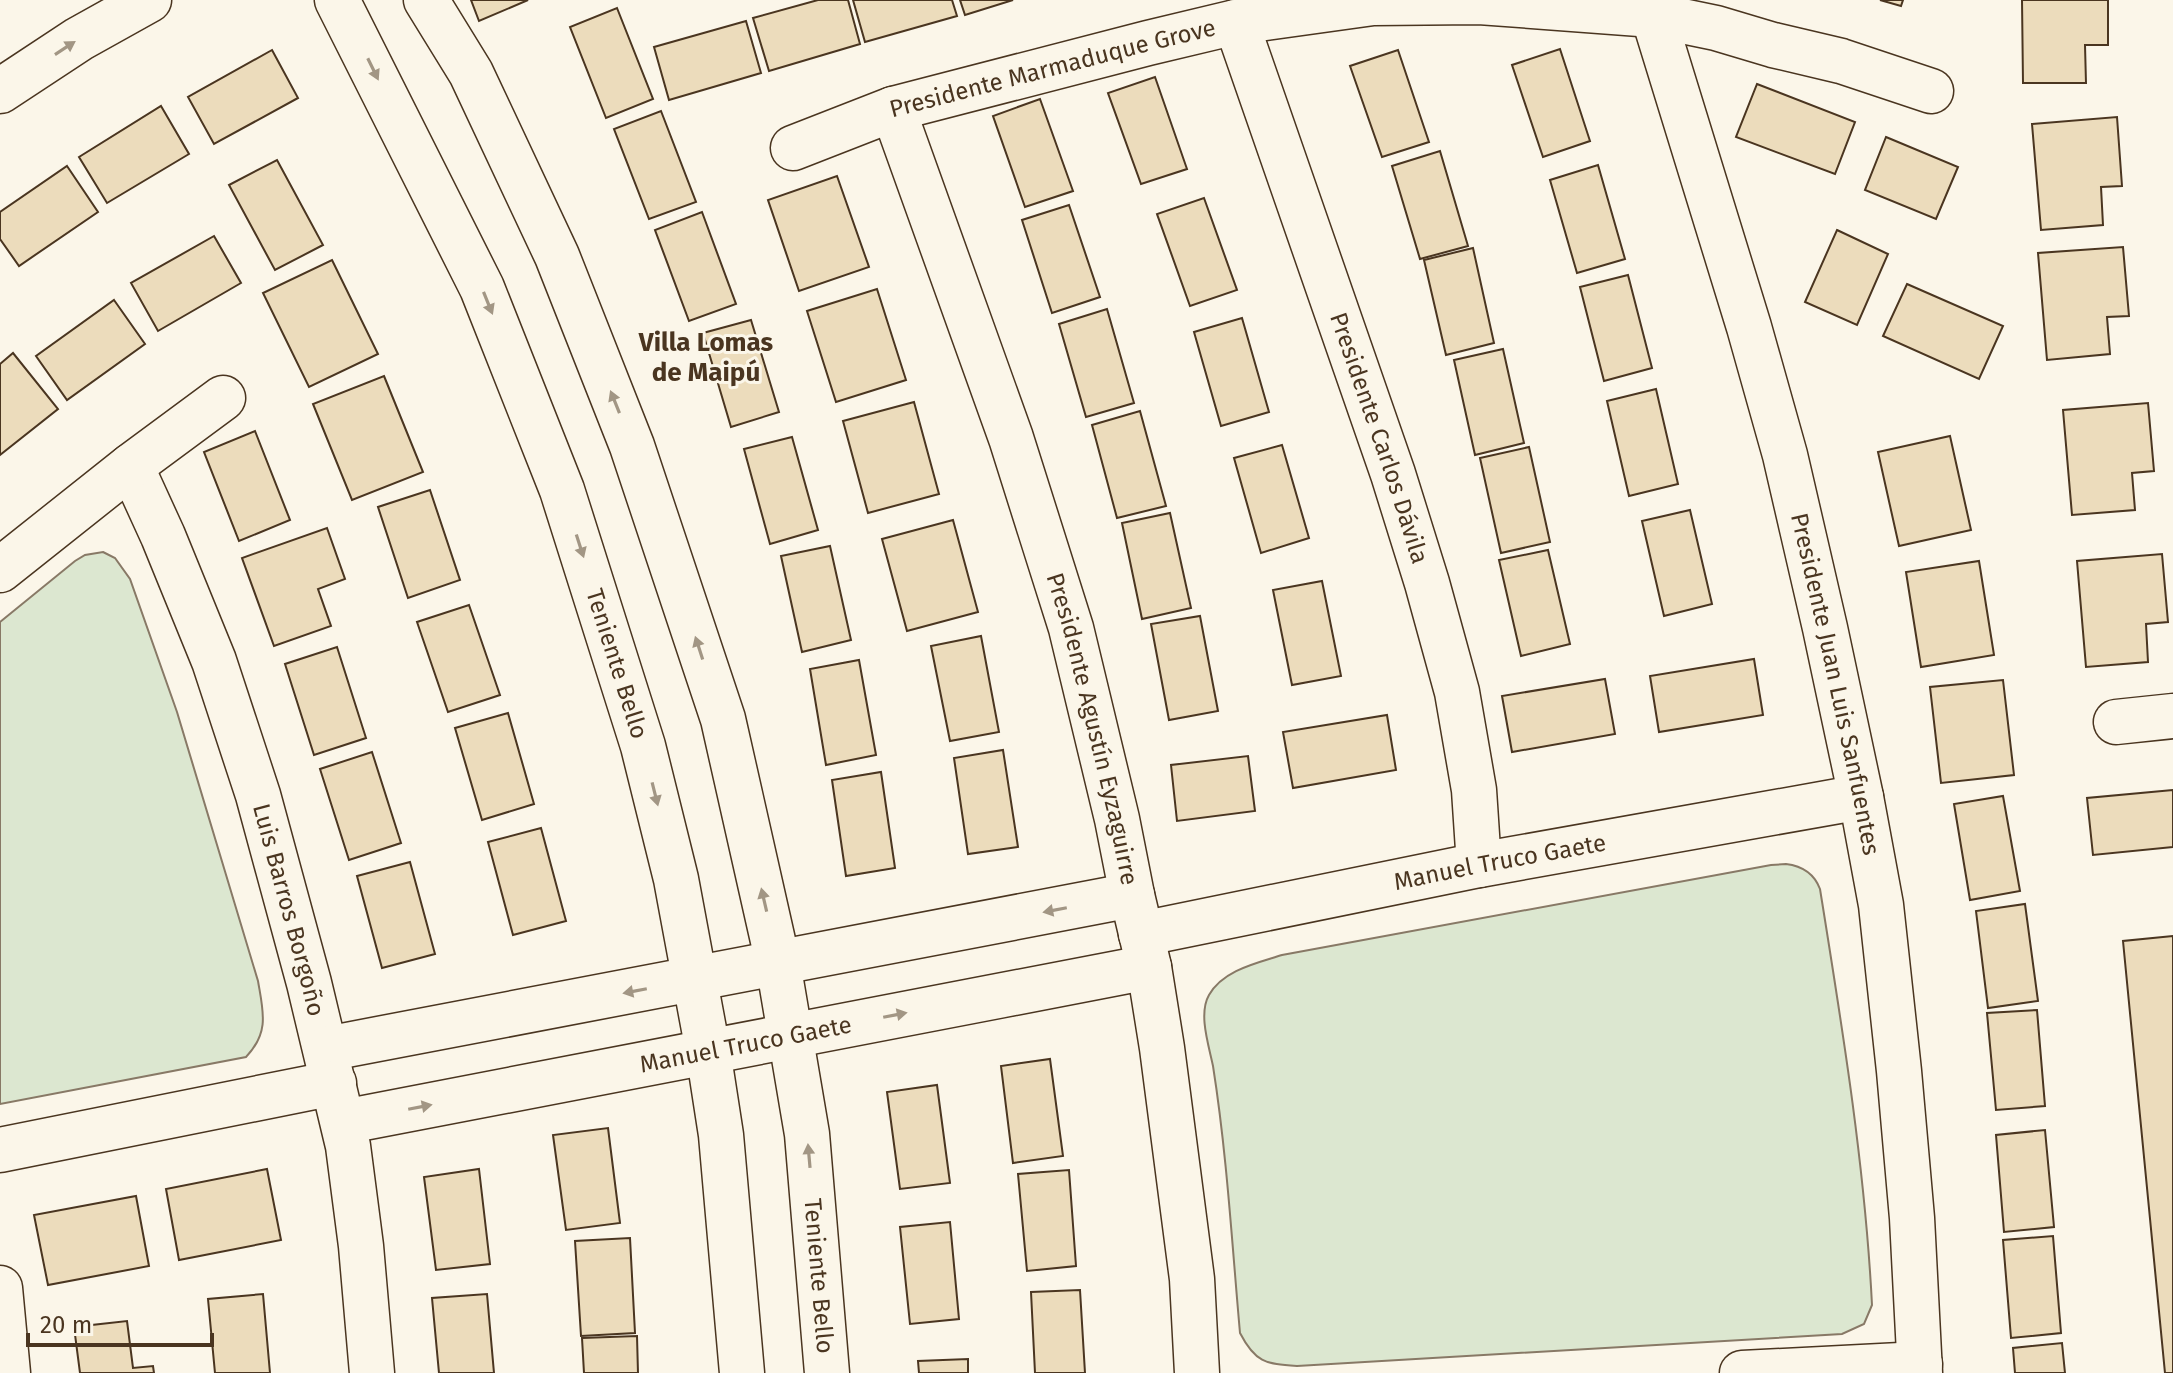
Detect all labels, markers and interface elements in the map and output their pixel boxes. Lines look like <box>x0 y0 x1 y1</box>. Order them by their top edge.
street label: Presidente Marmaduque Grove <box>886 13 1218 123</box>
one-way arrow <box>54 41 76 55</box>
one-way arrow <box>366 58 380 81</box>
one-way arrow <box>481 291 494 315</box>
street label: Presidente Carlos Dávila <box>1324 309 1434 567</box>
district label: Villa Lomas de Maipú <box>638 327 774 388</box>
one-way arrow <box>608 390 621 414</box>
street label: Presidente Juan Luis Sanfuentes <box>1785 510 1885 857</box>
one-way arrow <box>574 534 587 558</box>
street label: Presidente Agustín Eyzaguirre <box>1040 569 1144 888</box>
street label: Teniente Bello <box>580 585 654 742</box>
one-way arrow <box>693 636 705 660</box>
one-way arrow <box>650 782 662 807</box>
street label: Luis Barros Borgoño <box>247 801 330 1019</box>
street label: Manuel Truco Gaete <box>1391 829 1608 896</box>
one-way arrow <box>757 887 770 912</box>
one-way arrow <box>1042 904 1067 917</box>
one-way arrow <box>622 985 647 997</box>
one-way arrow <box>883 1008 908 1021</box>
street label: Manuel Truco Gaete <box>637 1010 854 1079</box>
one-way arrow <box>407 1100 432 1113</box>
one-way arrow <box>803 1143 816 1168</box>
street label: Teniente Bello <box>798 1197 839 1355</box>
scale bar <box>28 1297 212 1347</box>
text: 20 m <box>40 1311 92 1339</box>

